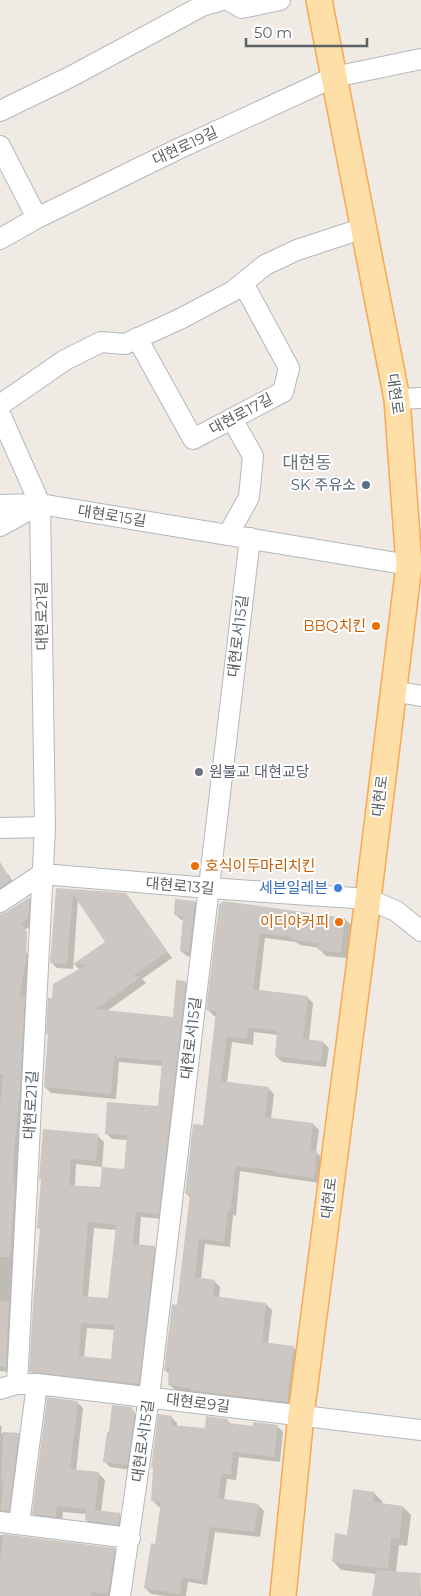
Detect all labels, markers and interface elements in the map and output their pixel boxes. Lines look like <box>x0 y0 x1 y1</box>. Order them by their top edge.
scale bar <box>246 15 367 47</box>
text: 50 m <box>254 23 292 42</box>
street label: 대현로19길 <box>149 122 220 169</box>
street label: 대현로 <box>383 372 408 416</box>
street label: 대현로17길 <box>206 389 276 438</box>
district label: 대현동 <box>282 452 332 474</box>
place label: SK 주유소 <box>291 475 356 494</box>
marker: SK 주유소 <box>360 479 372 491</box>
street label: 대현로15길 <box>76 501 148 530</box>
street label: 대현로21길 <box>31 581 52 651</box>
street label: 대현로서15길 <box>223 594 252 678</box>
place label: BBQ치킨 <box>303 616 366 635</box>
marker: BBQ치킨 <box>370 620 382 632</box>
place label: 원불교 대현교당 <box>209 762 310 781</box>
marker: 원불교 대현교당 <box>193 766 205 778</box>
street label: 대현로 <box>368 774 391 818</box>
place label: 호식이두마리치킨 <box>205 856 315 875</box>
marker: 호식이두마리치킨 <box>189 860 201 872</box>
street label: 대현로13길 <box>145 873 215 898</box>
place label: 세븐일레븐 <box>259 878 328 897</box>
marker: 세븐일레븐 <box>332 882 344 894</box>
place label: 이디야커피 <box>260 912 329 931</box>
marker: 이디야커피 <box>333 916 345 928</box>
street label: 대현로서15길 <box>176 996 205 1080</box>
street label: 대현로21길 <box>19 1070 42 1140</box>
street label: 대현로 <box>317 1176 340 1220</box>
street label: 대현로9길 <box>165 1389 231 1416</box>
street label: 대현로서15길 <box>127 1399 158 1483</box>

